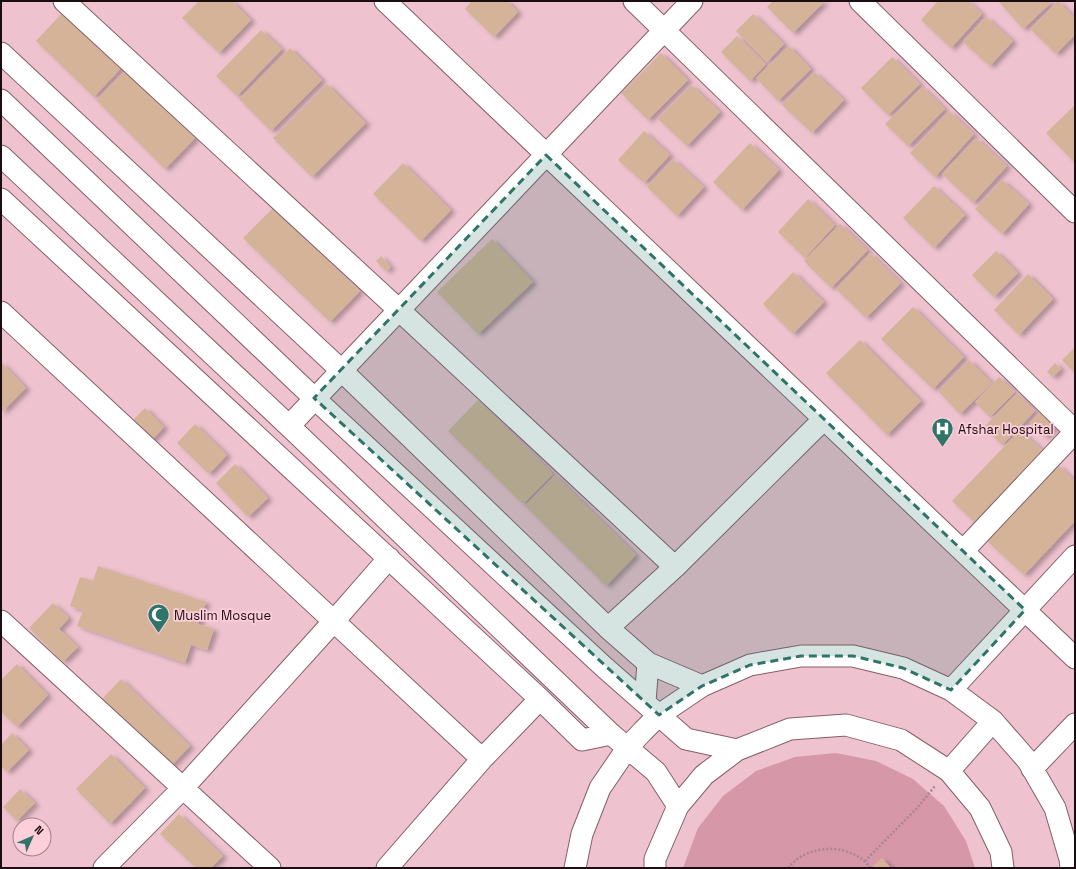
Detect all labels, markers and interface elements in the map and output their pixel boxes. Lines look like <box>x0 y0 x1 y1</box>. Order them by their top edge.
hospital icon: Afshar Hospital <box>930 416 956 449</box>
place label: Afshar Hospital <box>958 421 1054 438</box>
mosque icon: Muslim Mosque <box>146 602 172 635</box>
place label: Muslim Mosque <box>174 607 271 624</box>
north arrow <box>12 817 52 857</box>
text: N <box>32 822 47 837</box>

